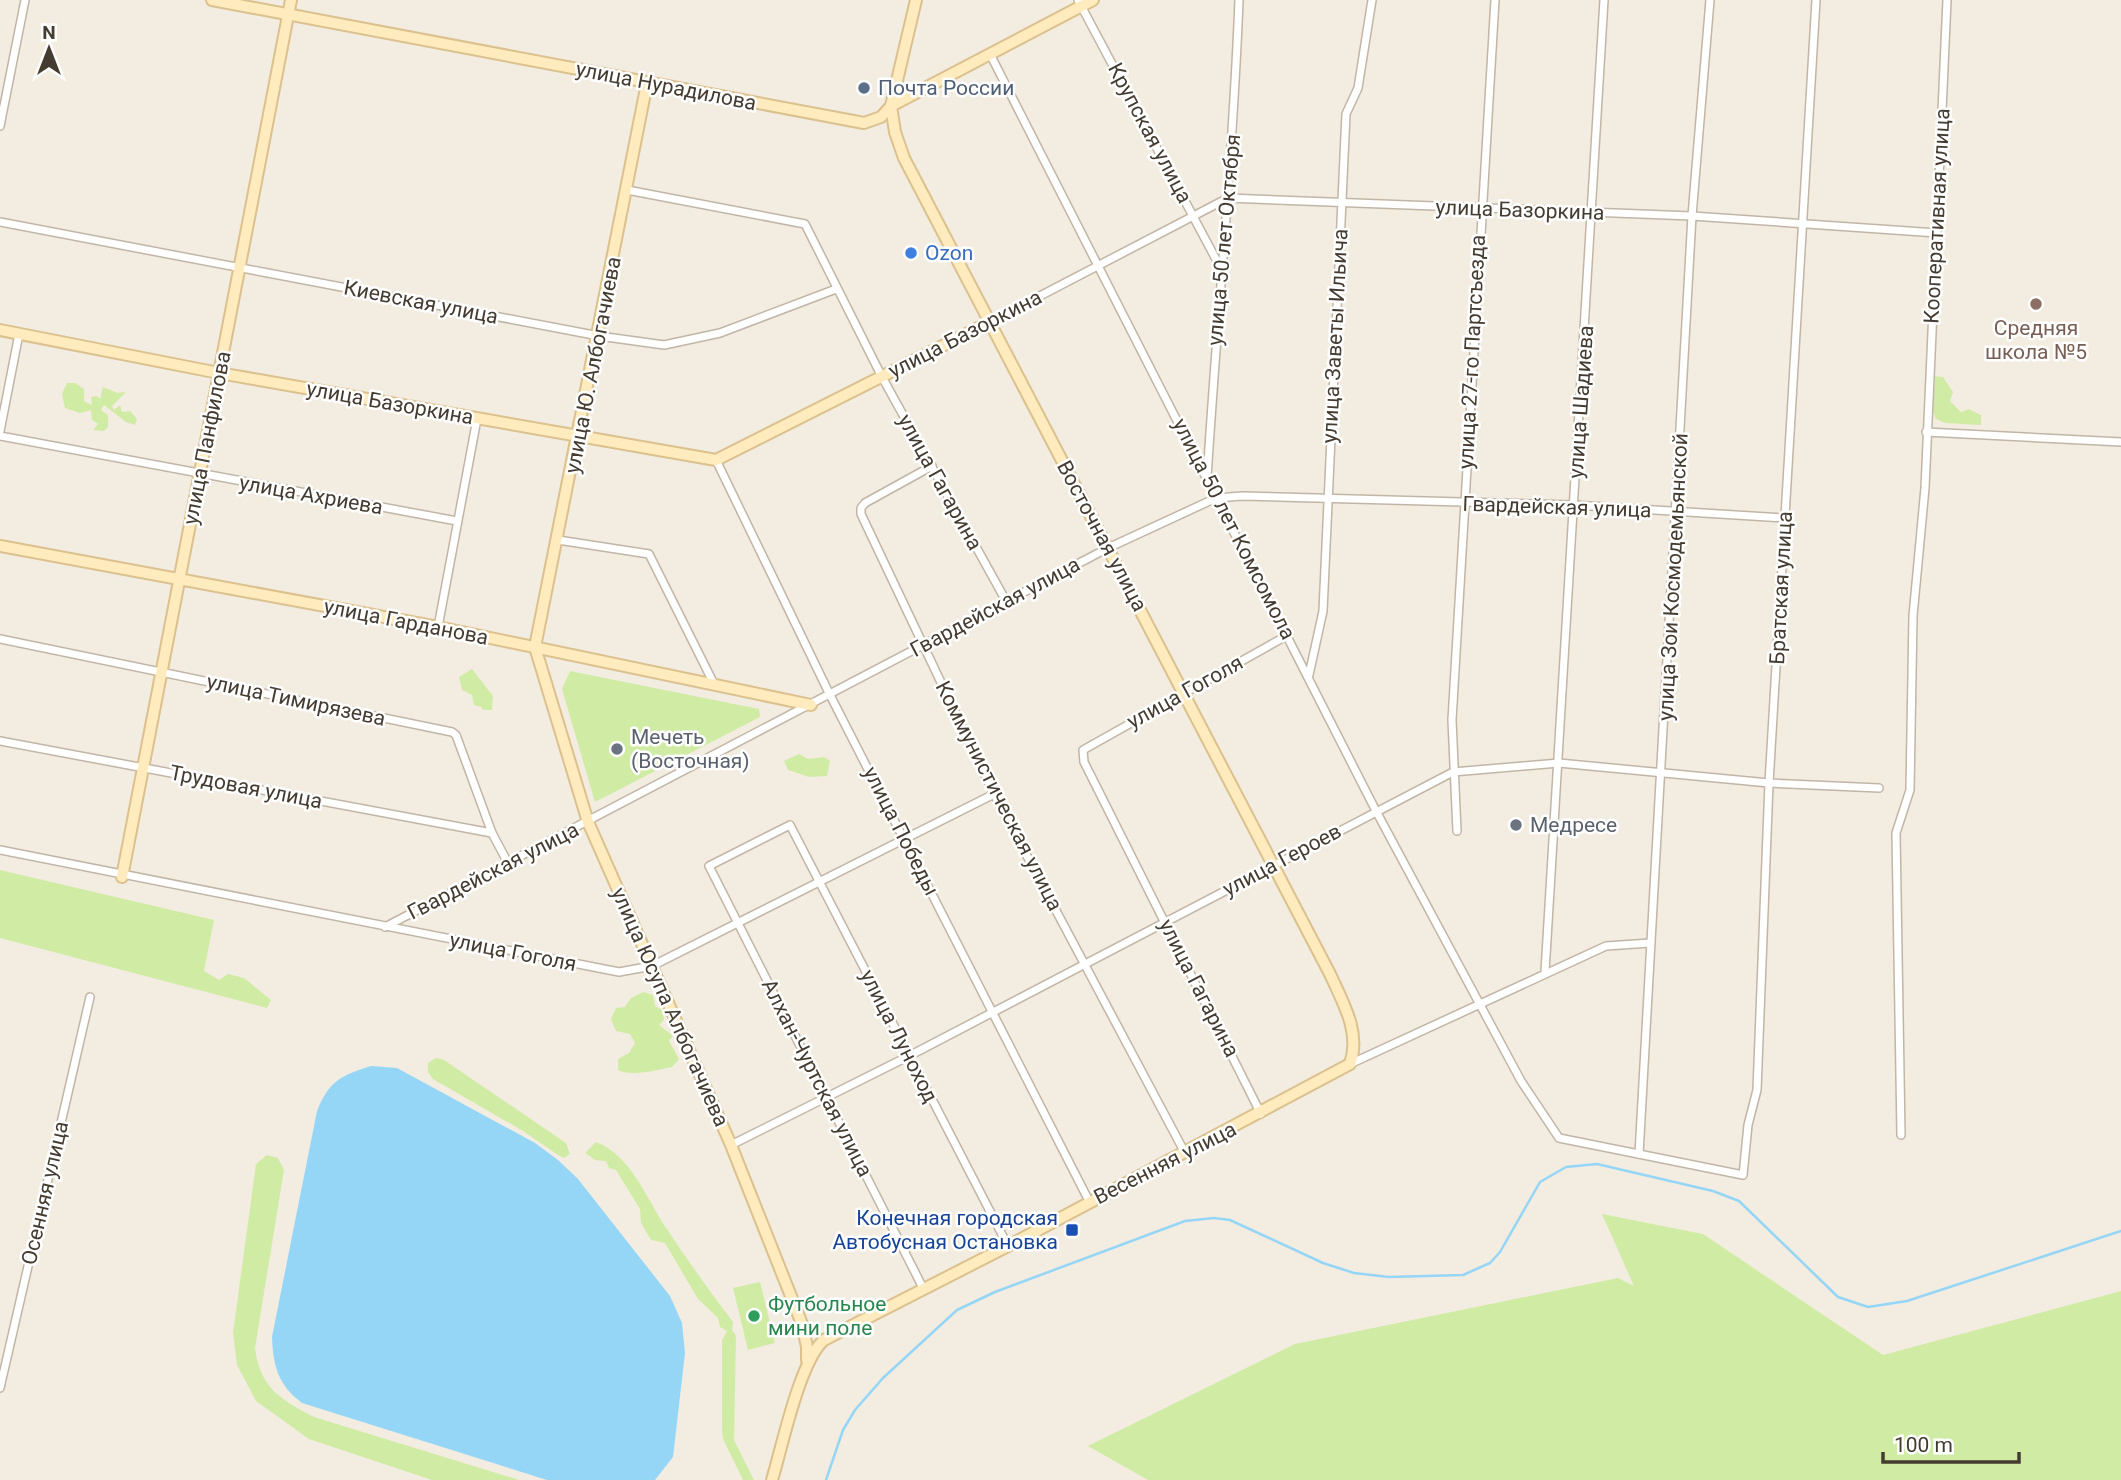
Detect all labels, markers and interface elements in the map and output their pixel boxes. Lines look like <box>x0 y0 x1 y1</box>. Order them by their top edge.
north arrow <box>14 14 84 84</box>
text: N <box>42 21 56 44</box>
street label: улица Нурадилова <box>574 57 758 115</box>
street label: Крупская улица <box>1103 59 1197 207</box>
place label: Почта России <box>878 76 1014 100</box>
marker: Почта России <box>856 80 872 96</box>
street label: Кооперативная улица <box>1919 108 1955 324</box>
street label: улица 50 лет Октября <box>1203 133 1245 347</box>
street label: улица Базоркина <box>1435 195 1605 225</box>
street label: улица Заветы Ильича <box>1317 228 1353 444</box>
street label: улица 27-го Партсъезда <box>1454 234 1490 470</box>
place label: Ozon <box>925 241 973 265</box>
marker: Ozon <box>903 245 919 261</box>
street label: улица Ю. Албогачиева <box>560 255 626 475</box>
street label: Киевская улица <box>342 275 500 329</box>
street label: улица Базоркина <box>884 285 1046 383</box>
marker: Средняя школа №5 <box>2028 296 2044 312</box>
place label: Средняя школа №5 <box>1985 316 2087 364</box>
street label: улица Шадиева <box>1564 325 1598 479</box>
street label: улица Панфилова <box>178 349 236 527</box>
street label: улица Базоркина <box>305 377 475 429</box>
street label: улица Гагарина <box>893 410 987 554</box>
street label: улица 50 лет Комсомола <box>1168 414 1300 644</box>
street label: улица Зои Космодемьянской <box>1653 432 1693 722</box>
street label: Восточная улица <box>1052 457 1152 615</box>
street label: улица Ахриева <box>237 471 385 519</box>
street label: Гвардейская улица <box>1462 492 1652 522</box>
street label: Братская улица <box>1765 511 1797 665</box>
street label: Гвардейская улица <box>906 552 1084 662</box>
street label: улица Гарданова <box>322 594 490 650</box>
street label: улица Гоголя <box>1123 650 1247 734</box>
street label: улица Тимирязева <box>204 669 388 731</box>
street label: Коммунистическая улица <box>931 677 1067 915</box>
place label: Мечеть (Восточная) <box>631 725 750 773</box>
marker: Мечеть (Восточная) <box>609 741 625 757</box>
street label: Трудовая улица <box>168 760 324 814</box>
street label: улица Победы <box>858 762 944 900</box>
place label: Медресе <box>1530 813 1617 837</box>
street label: Гвардейская улица <box>403 817 583 925</box>
marker: Медресе <box>1508 817 1524 833</box>
street label: улица Героев <box>1219 819 1345 901</box>
street label: улица Юсупа Албогачиева <box>606 884 734 1130</box>
street label: улица Гагарина <box>1154 915 1244 1061</box>
street label: улица Гоголя <box>448 928 578 976</box>
street label: улица Луноход <box>855 966 943 1107</box>
street label: Алхан-Чуртская улица <box>757 975 877 1181</box>
street label: Весенняя улица <box>1090 1117 1240 1209</box>
street label: Осенняя улица <box>17 1119 73 1267</box>
place label: Конечная городская Автобусная Остановка <box>832 1206 1058 1254</box>
marker: Конечная городская Автобусная Остановка <box>1064 1222 1080 1238</box>
place label: Футбольное мини поле <box>768 1292 886 1340</box>
marker: Футбольное мини поле <box>746 1308 762 1324</box>
scale bar <box>1883 1420 2020 1464</box>
text: 100 m <box>1894 1433 1953 1457</box>

